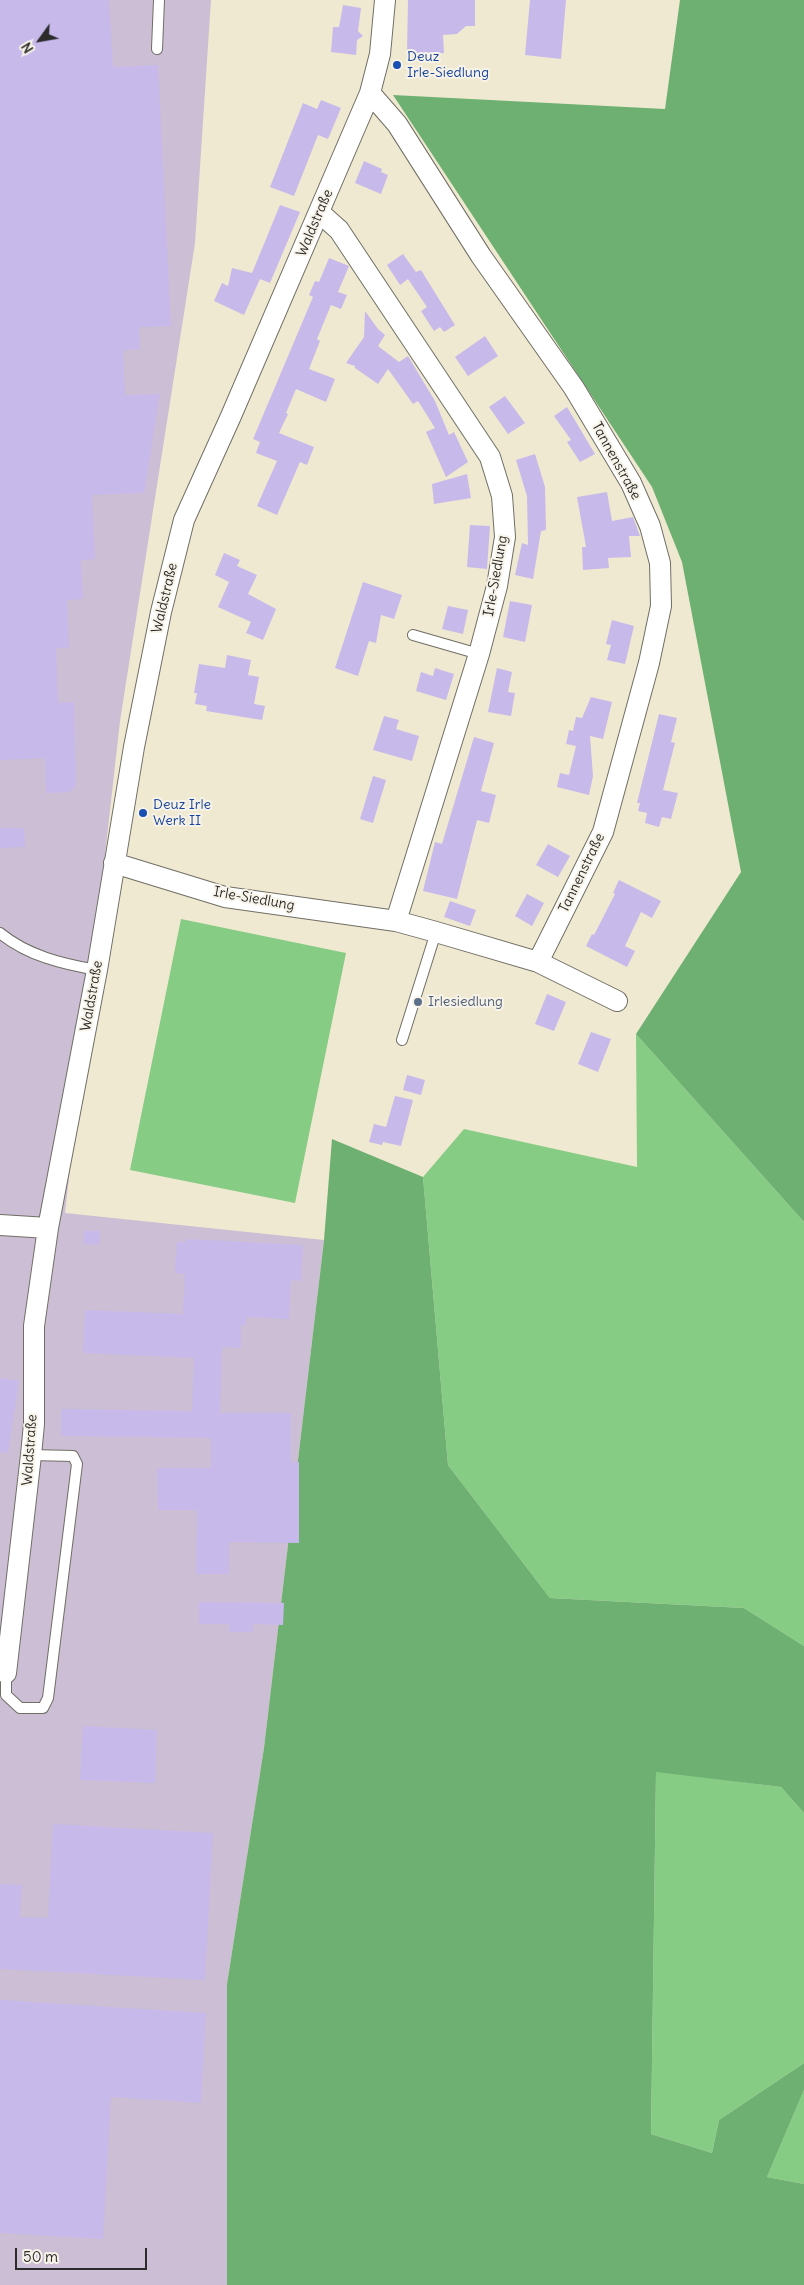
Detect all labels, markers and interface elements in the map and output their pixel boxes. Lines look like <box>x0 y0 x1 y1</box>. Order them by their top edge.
north arrow <box>15 15 65 65</box>
text: N <box>17 39 37 57</box>
place label: Deuz Irle-Siedlung <box>407 49 489 82</box>
marker: Deuz Irle-Siedlung <box>391 59 403 71</box>
street label: Waldstraße <box>293 187 337 259</box>
street label: Tannenstraße <box>588 419 644 503</box>
street label: Irle-Siedlung <box>481 534 511 618</box>
street label: Waldstraße <box>149 561 181 635</box>
place label: Deuz Irle Werk II <box>153 797 211 830</box>
marker: Deuz Irle Werk II <box>137 807 149 819</box>
street label: Tannenstraße <box>556 831 608 915</box>
street label: Irle-Siedlung <box>212 884 296 914</box>
street label: Waldstraße <box>78 959 106 1033</box>
place label: Irlesiedlung <box>428 994 503 1010</box>
marker: Irlesiedlung <box>412 996 424 1008</box>
street label: Waldstraße <box>19 1414 41 1486</box>
scale bar <box>18 2238 150 2270</box>
text: 50 m <box>23 2247 58 2266</box>

